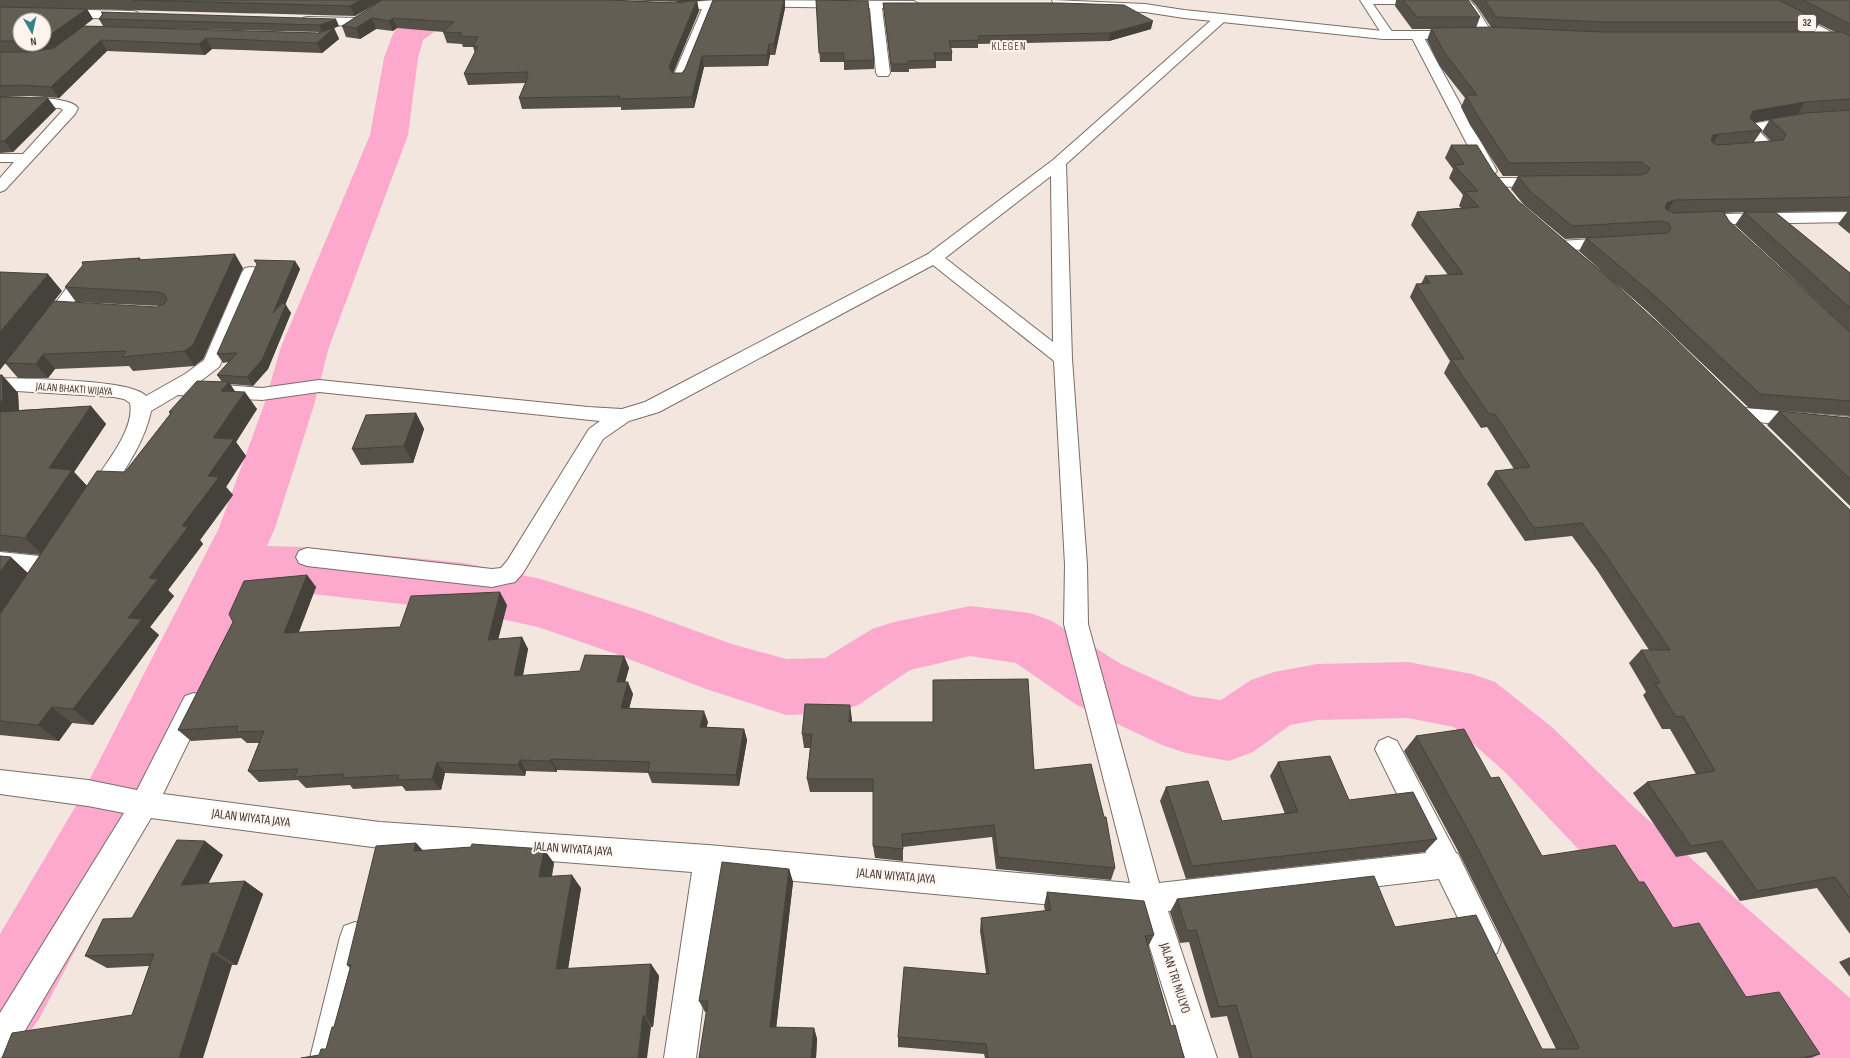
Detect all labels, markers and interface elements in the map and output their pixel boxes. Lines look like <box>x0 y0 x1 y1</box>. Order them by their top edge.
north arrow <box>12 12 52 52</box>
road number: 32 <box>1798 15 1816 31</box>
text: N <box>29 35 37 48</box>
district label: KLEGEN <box>991 40 1027 53</box>
street label: JALAN BHAKTI WIJAYA <box>34 380 113 398</box>
street label: JALAN WIYATA JAYA <box>210 805 292 831</box>
street label: JALAN WIYATA JAYA <box>532 838 613 860</box>
street label: JALAN WIYATA JAYA <box>855 865 936 887</box>
street label: JALAN TRI MULYO <box>1156 940 1194 1015</box>

